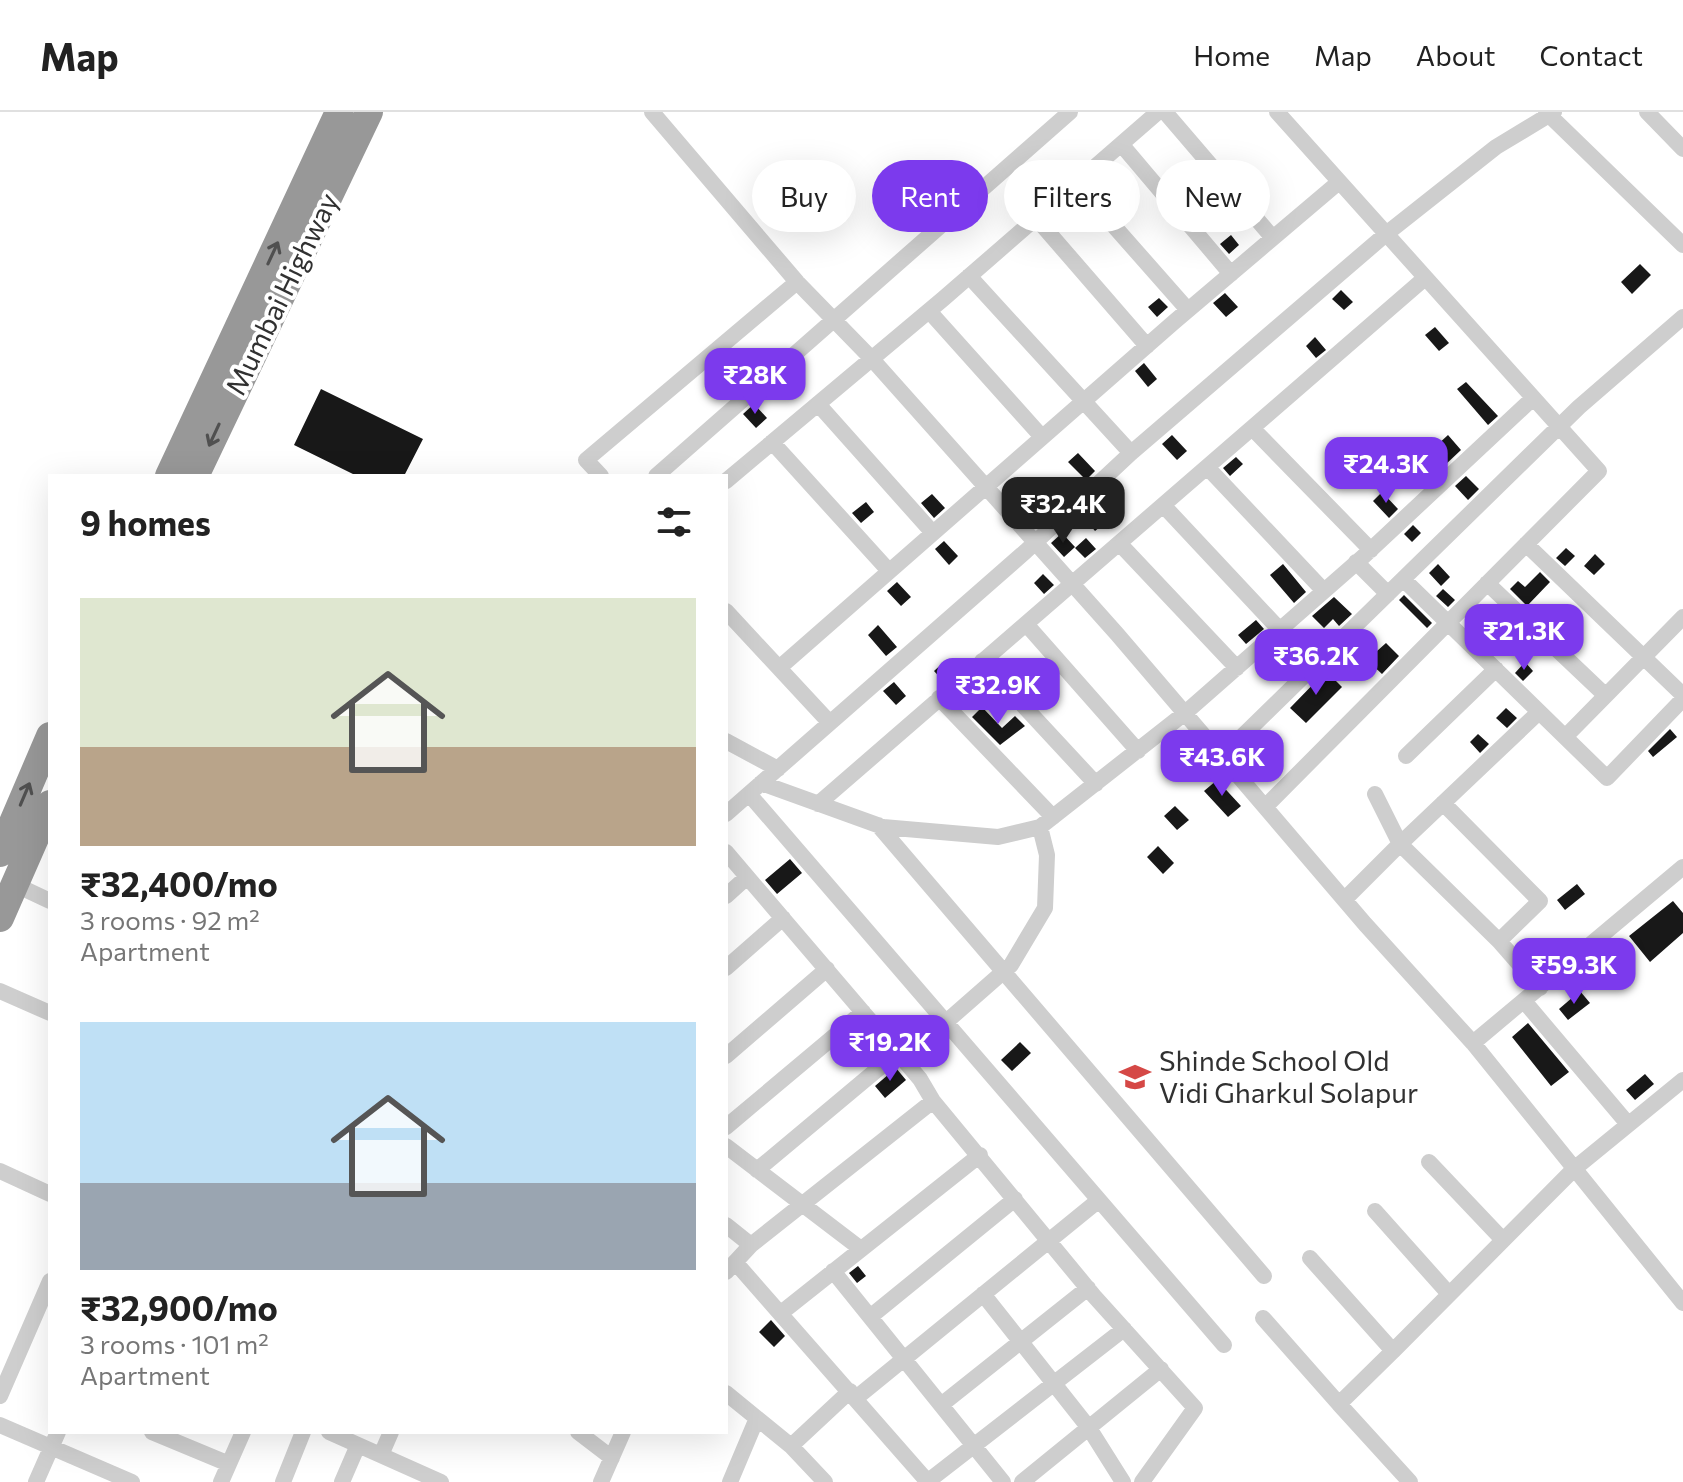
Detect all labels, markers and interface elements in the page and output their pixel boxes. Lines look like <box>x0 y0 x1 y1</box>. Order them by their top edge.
text: Map <box>40 32 119 79</box>
text: Home <box>1193 38 1270 72</box>
text: Map <box>1314 38 1372 72</box>
text: About <box>1416 38 1496 72</box>
text: Contact <box>1540 38 1643 72</box>
chip: Buy <box>752 160 856 232</box>
chip: Rent <box>872 160 988 232</box>
chip: Filters <box>1004 160 1140 232</box>
chip: New <box>1156 160 1270 232</box>
street label: Mumbai Highway <box>217 187 345 400</box>
one-way arrow <box>266 241 281 265</box>
pin: ₹28K <box>708 348 802 416</box>
text: ₹28K <box>723 358 787 389</box>
one-way arrow <box>206 423 221 447</box>
pin: ₹24.3K <box>1321 437 1451 505</box>
text: ₹24.3K <box>1343 447 1429 478</box>
pin: ₹32.4K <box>998 477 1128 545</box>
text: ₹32.4K <box>1020 487 1106 518</box>
icon: filters <box>652 500 696 544</box>
text: 9 homes <box>80 501 211 543</box>
pin: ₹21.3K <box>1459 604 1589 672</box>
text: ₹21.3K <box>1483 614 1565 645</box>
pin: ₹36.2K <box>1251 629 1381 697</box>
text: ₹36.2K <box>1273 639 1359 670</box>
icon: home <box>316 650 460 794</box>
pin: ₹32.9K <box>933 658 1063 726</box>
text: ₹32.9K <box>955 668 1041 699</box>
pin: ₹43.6K <box>1157 730 1287 798</box>
text: ₹43.6K <box>1179 740 1265 771</box>
one-way arrow <box>18 782 33 806</box>
text: ₹32,400/mo <box>80 862 278 904</box>
text: 3 rooms · 92 m² <box>80 904 260 935</box>
text: Apartment <box>80 935 210 966</box>
pin: ₹59.3K <box>1509 938 1639 1006</box>
text: ₹59.3K <box>1531 948 1617 979</box>
pin: ₹19.2K <box>825 1015 955 1083</box>
text: ₹19.2K <box>848 1025 932 1056</box>
place label: Shinde School Old Vidi Gharkul Solapur <box>1159 1043 1418 1109</box>
school or university icon: Shinde School Old Vidi Gharkul Solapur <box>1118 1060 1152 1094</box>
icon: home <box>316 1074 460 1218</box>
text: ₹32,900/mo <box>80 1286 278 1328</box>
text: 3 rooms · 101 m² <box>80 1328 269 1359</box>
text: Apartment <box>80 1359 210 1390</box>

